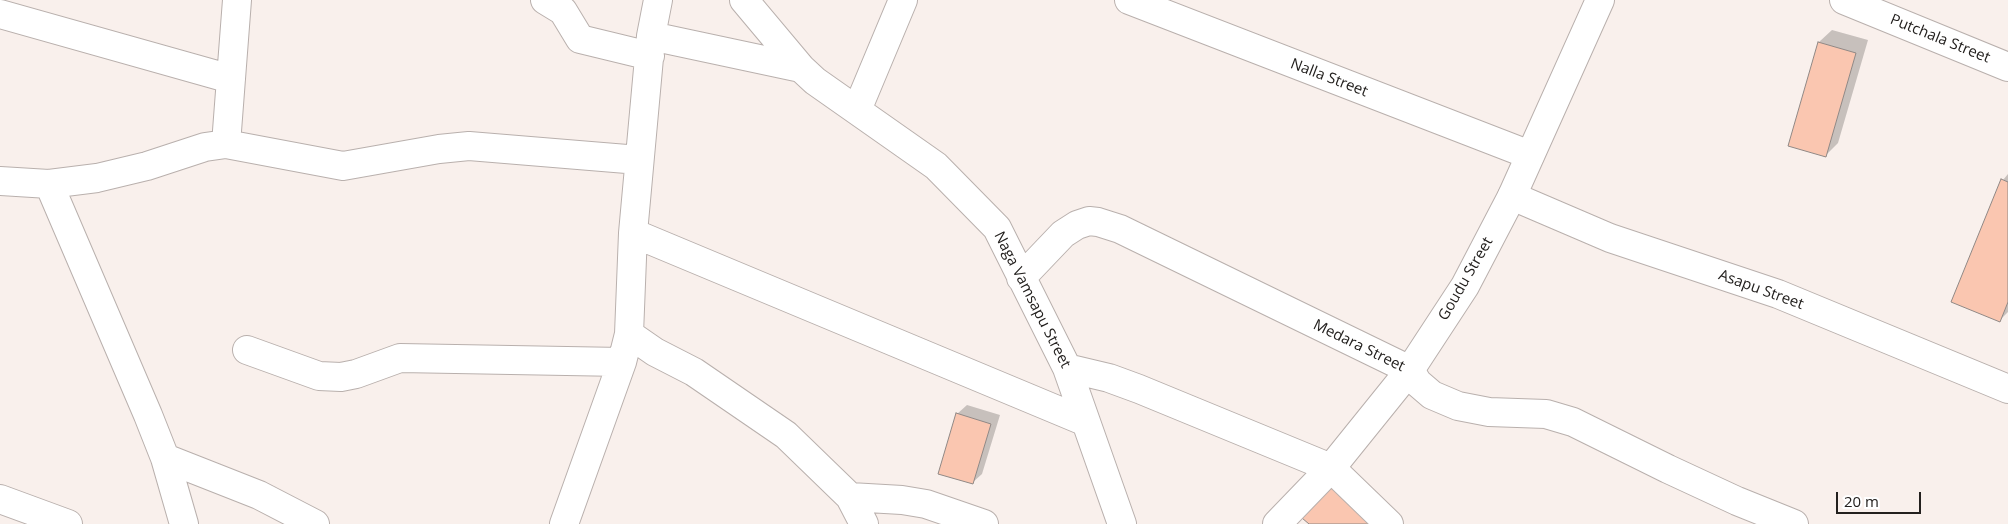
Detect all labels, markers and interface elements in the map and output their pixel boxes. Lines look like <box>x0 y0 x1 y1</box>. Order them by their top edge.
street label: Putchala Street <box>1887 11 1993 67</box>
street label: Nalla Street <box>1288 55 1370 101</box>
street label: Naga Vamsapu Street <box>990 229 1074 371</box>
street label: Goudu Street <box>1435 234 1497 324</box>
street label: Asapu Street <box>1716 266 1806 314</box>
street label: Medara Street <box>1310 316 1408 376</box>
scale bar <box>1838 482 1923 514</box>
text: 20 m <box>1844 491 1879 511</box>

